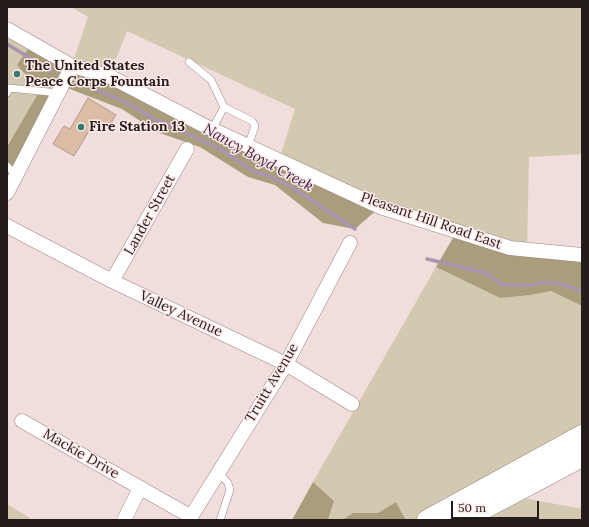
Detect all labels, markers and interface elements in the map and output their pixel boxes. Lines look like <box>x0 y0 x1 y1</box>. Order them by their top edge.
place label: The United States Peace Corps Fountain <box>25 58 170 90</box>
marker: The United States Peace Corps Fountain <box>12 69 22 79</box>
place label: Fire Station 13 <box>89 119 185 135</box>
water label: Nancy Boyd Creek <box>200 120 316 196</box>
marker: Fire Station 13 <box>76 122 86 132</box>
street label: Lander Street <box>121 172 179 258</box>
street label: Pleasant Hill Road East <box>358 189 504 253</box>
street label: Valley Avenue <box>137 287 225 341</box>
street label: Truitt Avenue <box>242 340 302 426</box>
street label: Mackie Drive <box>40 425 122 483</box>
scale bar <box>453 493 541 519</box>
text: 50 m <box>458 500 486 515</box>

